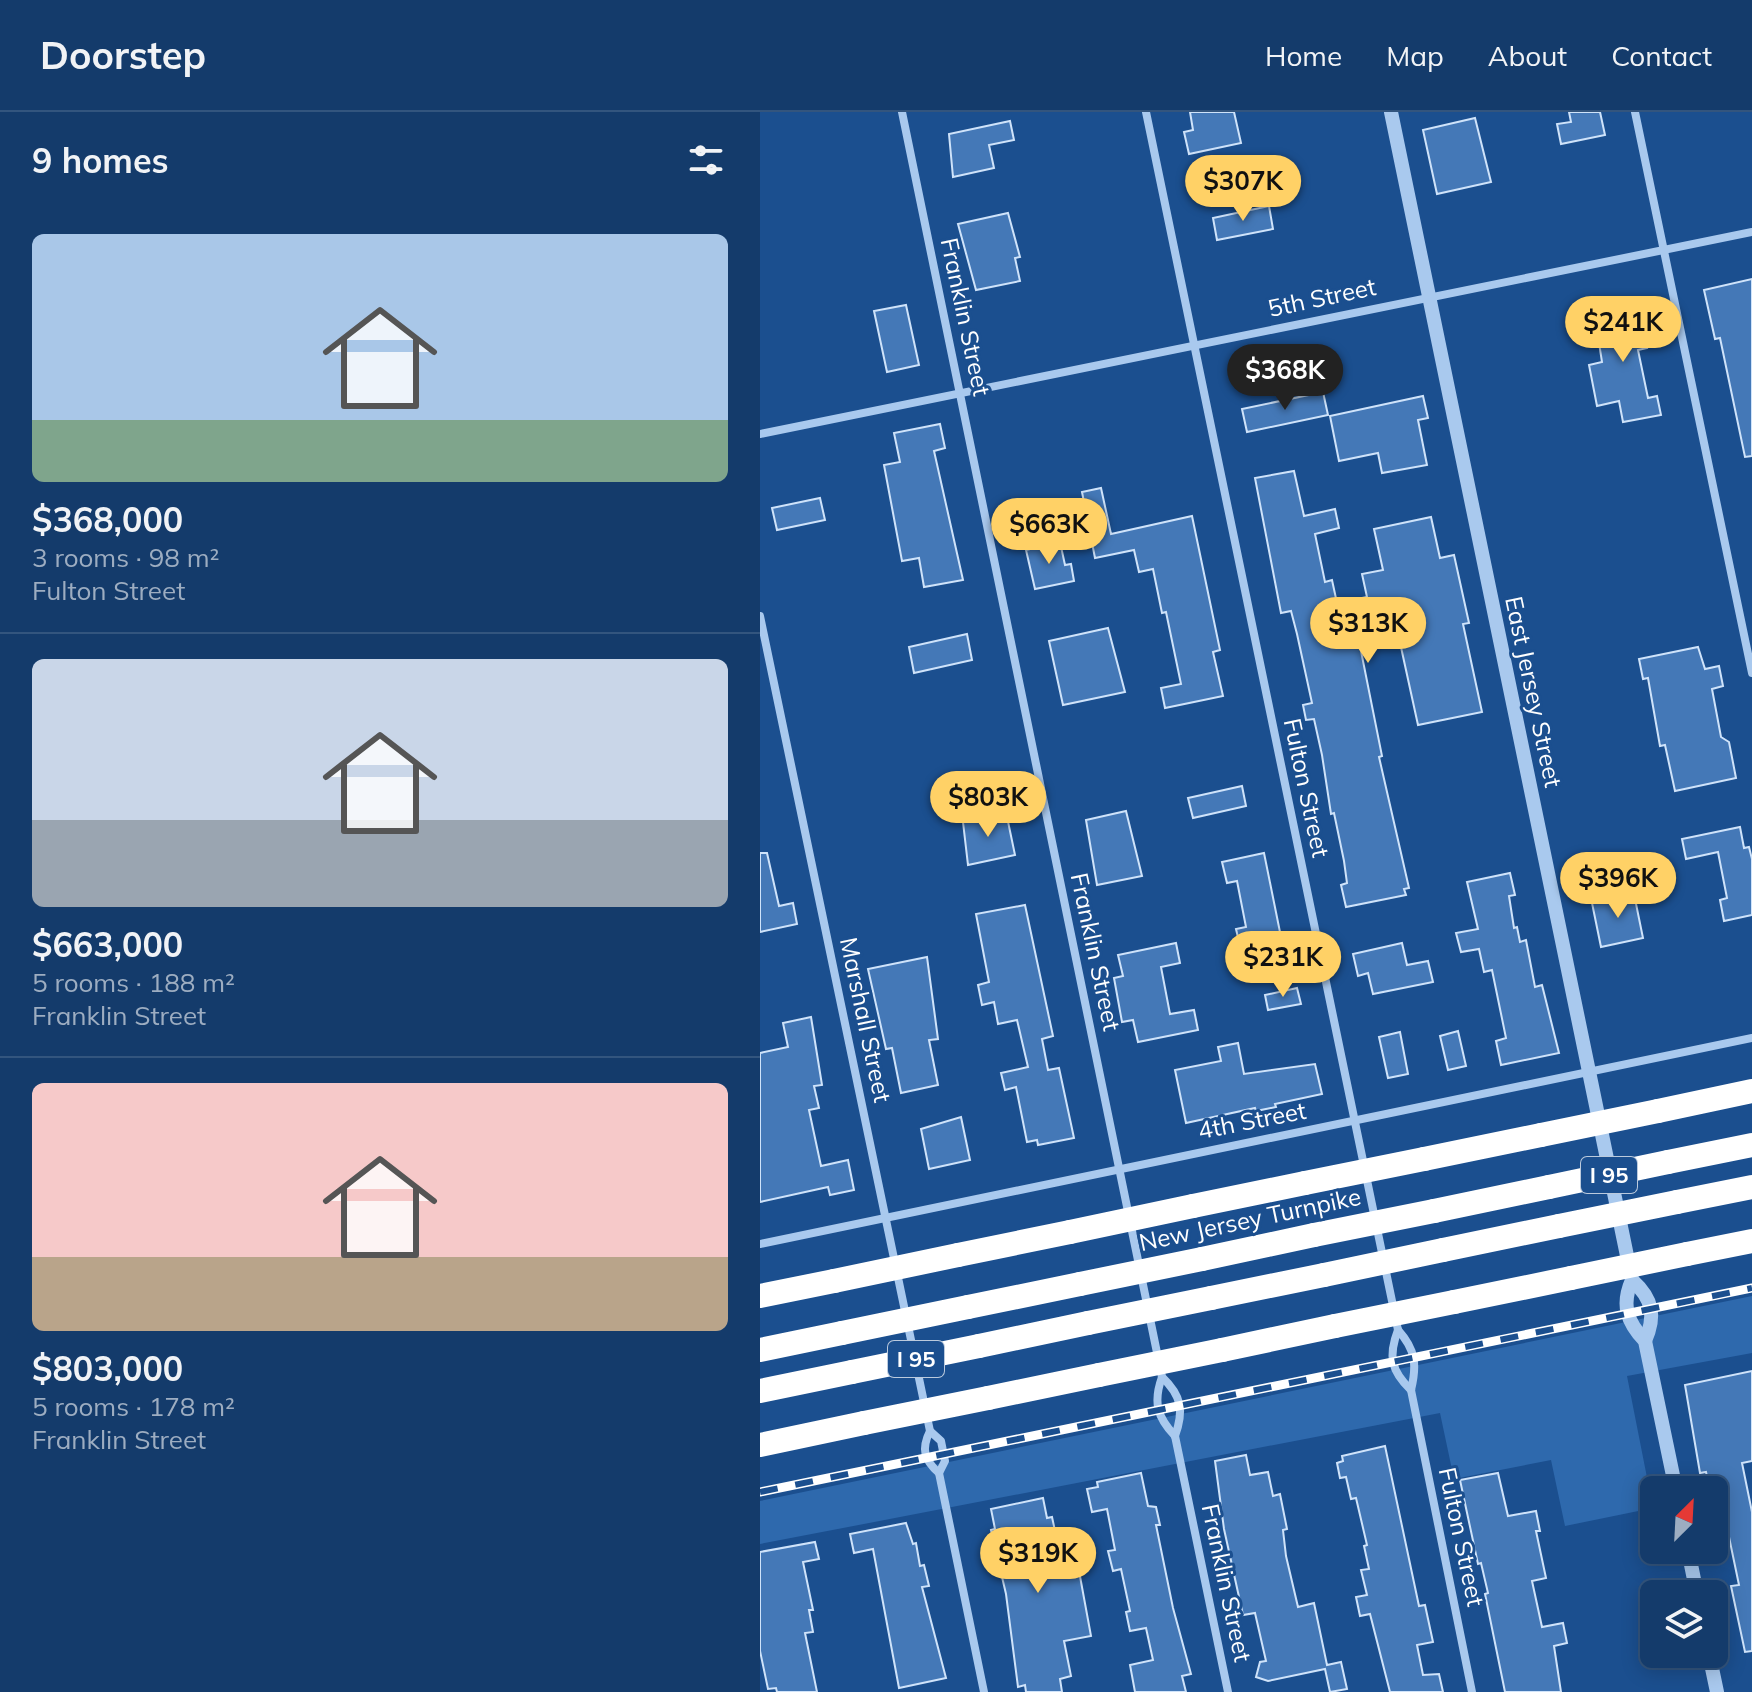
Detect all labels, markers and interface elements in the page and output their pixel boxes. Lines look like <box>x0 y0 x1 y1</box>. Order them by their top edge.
text: Doorstep <box>40 31 206 79</box>
text: Home <box>1265 38 1342 73</box>
text: Map <box>1386 38 1444 73</box>
text: About <box>1488 38 1567 73</box>
text: Contact <box>1611 38 1712 73</box>
icon: filters <box>684 138 728 182</box>
text: 9 homes <box>32 139 169 182</box>
pin: $307K <box>1187 155 1299 223</box>
text: $307K <box>1203 164 1283 197</box>
street label: Franklin Street <box>935 235 997 399</box>
street label: 5th Street <box>1265 271 1378 323</box>
icon: home <box>308 286 452 430</box>
pin: $241K <box>1567 296 1679 364</box>
text: $241K <box>1583 305 1663 338</box>
pin: $368K <box>1229 344 1341 412</box>
text: $368K <box>1245 353 1325 386</box>
text: $368,000 <box>32 498 183 541</box>
pin: $663K <box>993 498 1105 566</box>
text: $663K <box>1009 507 1089 540</box>
text: 3 rooms · 98 m² <box>32 541 219 574</box>
text: Fulton Street <box>32 574 185 607</box>
street label: East Jersey Street <box>1499 594 1569 790</box>
pin: $313K <box>1312 597 1424 665</box>
text: $313K <box>1328 606 1408 639</box>
icon: home <box>308 711 452 855</box>
street label: Fulton Street <box>1278 715 1336 860</box>
pin: $803K <box>932 771 1044 839</box>
text: $803K <box>948 780 1028 813</box>
pin: $396K <box>1562 852 1674 920</box>
text: $396K <box>1578 861 1658 894</box>
street label: Franklin Street <box>1065 870 1127 1034</box>
text: $663,000 <box>32 923 183 966</box>
pin: $231K <box>1227 931 1339 999</box>
street label: Marshall Street <box>834 935 898 1105</box>
text: $231K <box>1243 940 1323 973</box>
text: 5 rooms · 188 m² <box>32 966 235 999</box>
text: Franklin Street <box>32 999 206 1032</box>
street label: 4th Street <box>1195 1095 1308 1145</box>
icon: home <box>308 1135 452 1279</box>
road number: I 95 <box>1581 1157 1637 1193</box>
street label: New Jersey Turnpike <box>1136 1181 1363 1257</box>
road number: I 95 <box>888 1341 944 1377</box>
text: $803,000 <box>32 1347 183 1390</box>
text: 5 rooms · 178 m² <box>32 1390 235 1423</box>
text: Franklin Street <box>32 1423 206 1456</box>
street label: Fulton Street <box>1433 1464 1491 1609</box>
north arrow <box>1640 1476 1728 1564</box>
map controls <box>1640 1476 1728 1668</box>
street label: Franklin Street <box>1196 1501 1258 1665</box>
pin: $319K <box>982 1527 1094 1595</box>
text: $319K <box>998 1536 1078 1569</box>
button: layers <box>1640 1580 1728 1668</box>

